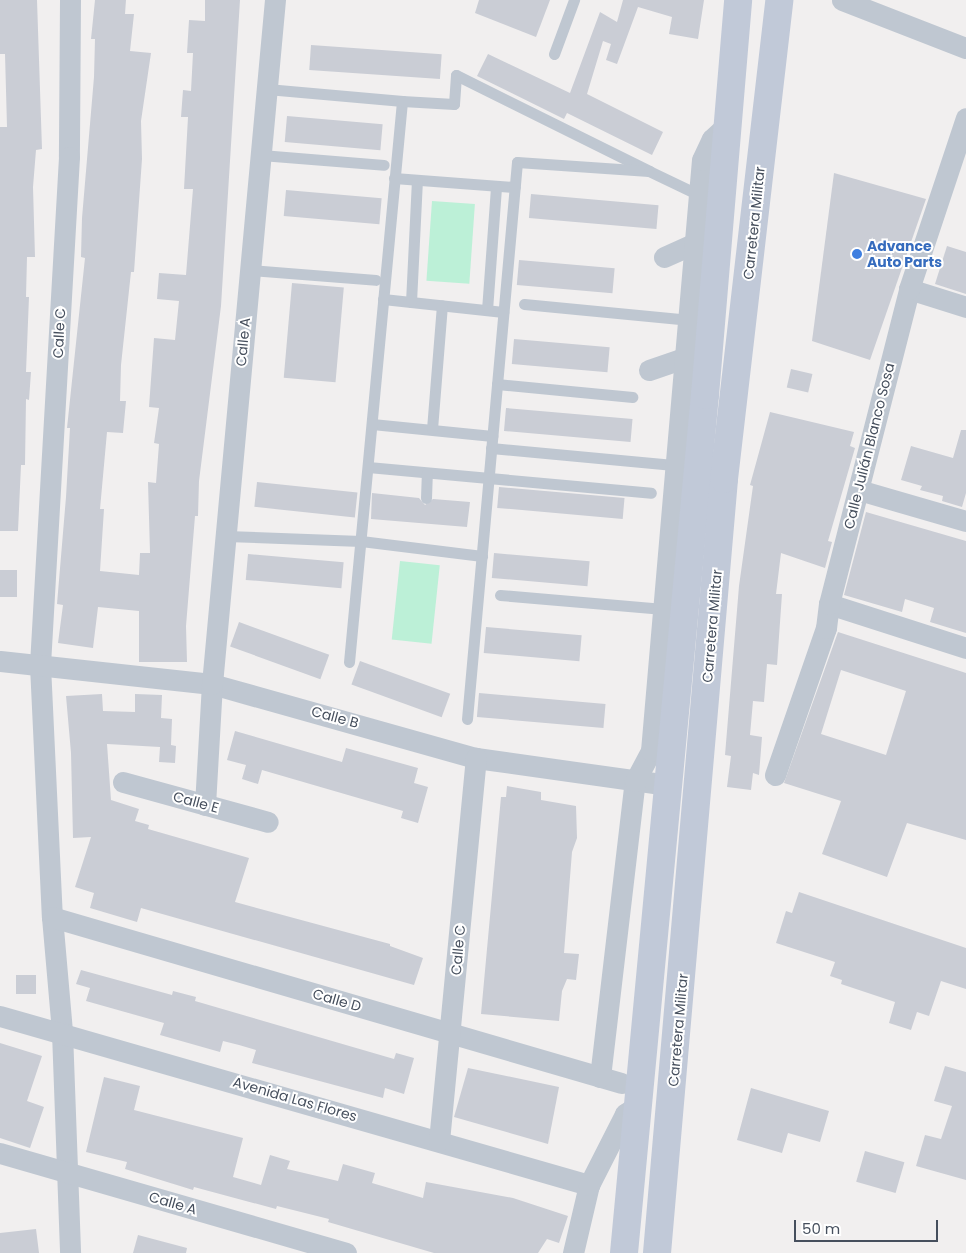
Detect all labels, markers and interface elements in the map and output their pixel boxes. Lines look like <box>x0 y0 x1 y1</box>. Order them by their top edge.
street label: Carretera Militar <box>740 166 768 280</box>
place label: Advance Auto Parts <box>867 238 942 270</box>
marker: Advance Auto Parts <box>851 248 863 260</box>
street label: Calle C <box>49 307 69 359</box>
street label: Calle A <box>232 317 254 367</box>
street label: Calle Julián Blanco Sosa <box>840 361 898 531</box>
street label: Carretera Militar <box>699 569 725 683</box>
street label: Calle B <box>310 703 360 731</box>
street label: Calle E <box>171 788 221 816</box>
street label: Calle C <box>447 924 469 976</box>
street label: Carretera Militar <box>665 973 691 1087</box>
street label: Calle D <box>311 985 363 1015</box>
street label: Avenida Las Flores <box>231 1073 359 1125</box>
street label: Calle A <box>147 1188 199 1218</box>
scale bar <box>796 1210 940 1242</box>
text: 50 m <box>802 1218 840 1239</box>

